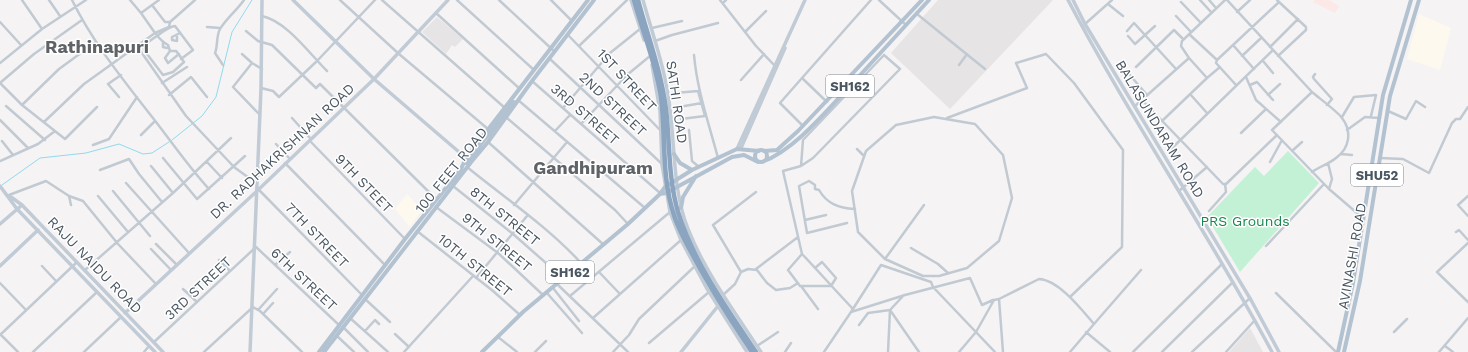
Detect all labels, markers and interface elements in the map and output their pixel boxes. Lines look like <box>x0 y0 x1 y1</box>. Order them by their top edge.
district label: Rathinapuri <box>45 36 149 57</box>
street label: 1ST STREET <box>594 45 660 115</box>
street label: BALASUNDARAM ROAD <box>1112 57 1208 201</box>
street label: SATHI ROAD <box>663 60 691 144</box>
street label: 2ND STREET <box>576 69 650 140</box>
road number: SH162 <box>826 75 874 97</box>
street label: DR. RADHAKRISHNAN ROAD <box>207 80 357 222</box>
street label: 3RD STREET <box>548 80 623 148</box>
street label: 100 FEET ROAD <box>412 124 490 216</box>
street label: 9TH STEET <box>332 150 396 216</box>
district label: Gandhipuram <box>533 157 653 178</box>
road number: SHU52 <box>1351 164 1403 186</box>
street label: 8TH STREET <box>467 183 543 249</box>
street label: 7TH STREET <box>282 199 352 271</box>
street label: AVINASHI ROAD <box>1335 201 1369 311</box>
street label: 9TH STREET <box>459 209 535 275</box>
street label: RAJU NAIDU ROAD <box>45 213 145 317</box>
park label: PRS Grounds <box>1200 213 1290 229</box>
street label: 10TH STREET <box>435 230 516 300</box>
street label: 6TH STREET <box>268 244 341 314</box>
street label: 3RD STREET <box>161 253 235 323</box>
road number: SH162 <box>546 261 594 283</box>

